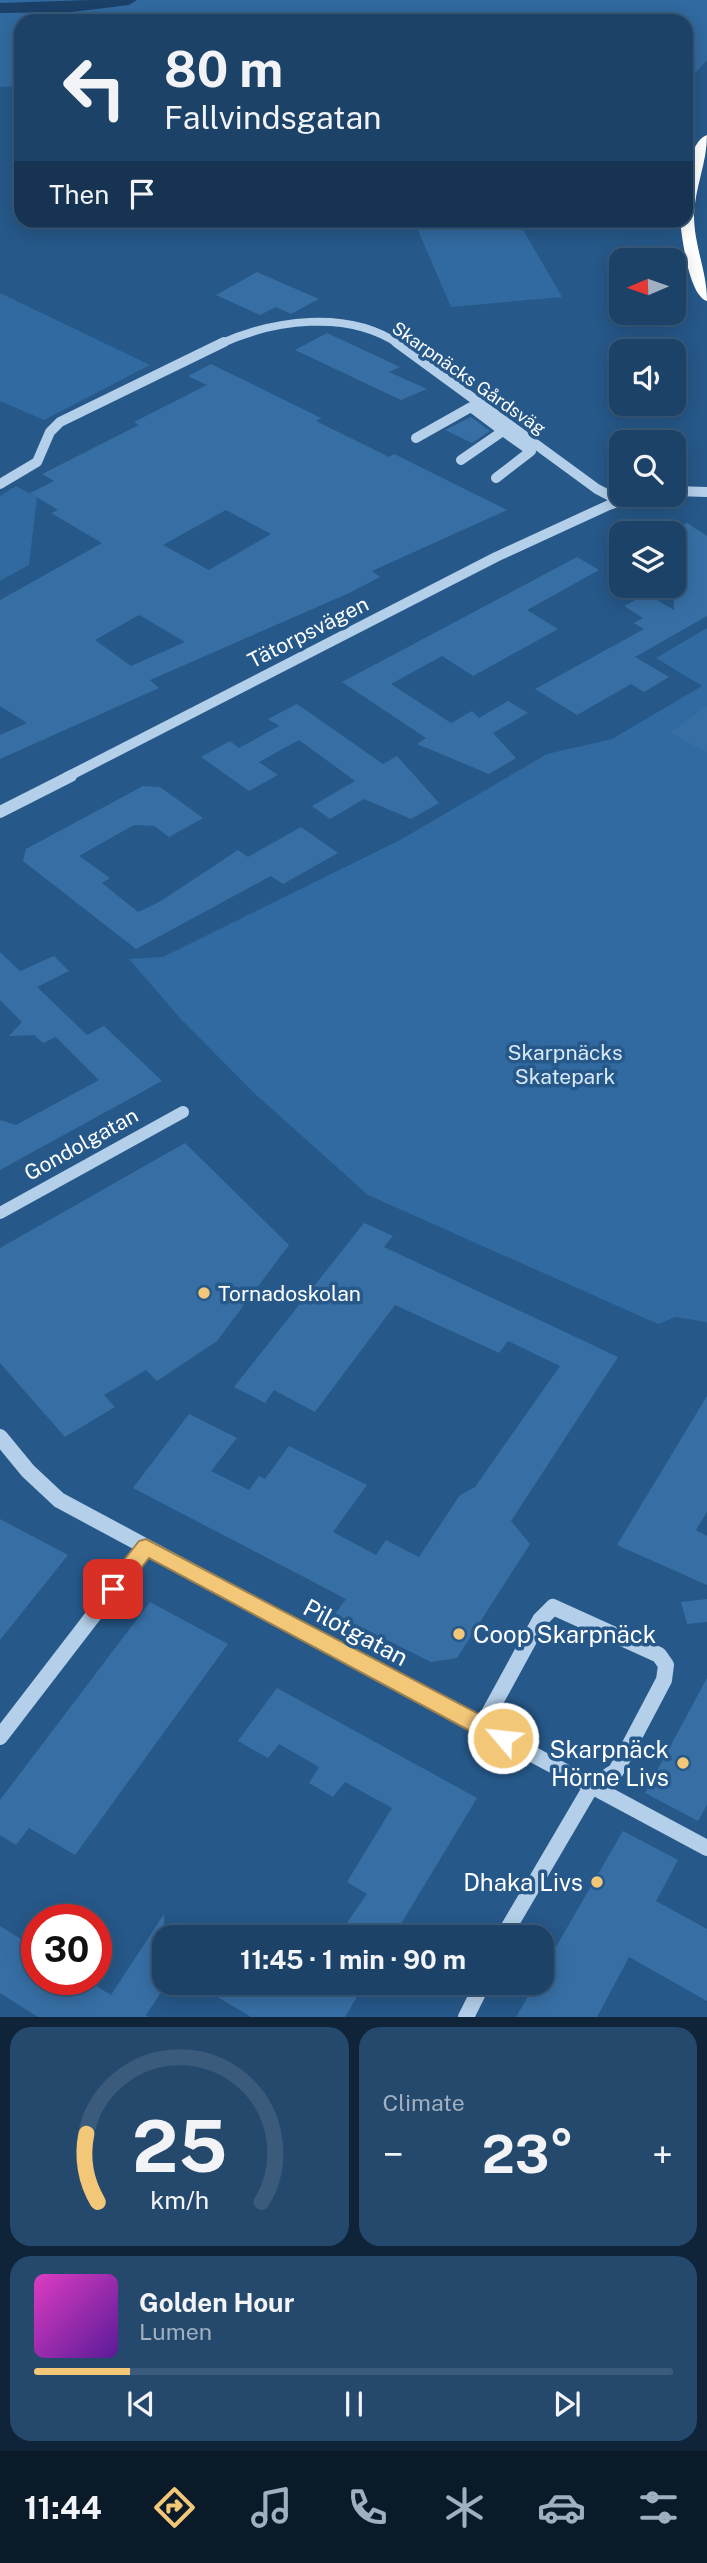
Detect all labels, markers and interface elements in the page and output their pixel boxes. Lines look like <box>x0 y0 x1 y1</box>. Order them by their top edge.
text: 80 m <box>164 40 283 98</box>
icon: left <box>49 42 140 133</box>
text: Fallvindsgatan <box>164 99 382 136</box>
icon: arrive <box>123 175 161 213</box>
text: Then <box>49 179 109 210</box>
north arrow <box>609 248 686 326</box>
map controls <box>609 248 686 598</box>
street label: Skarpnäcks Gårdsväg <box>388 317 550 439</box>
button: sound <box>609 339 686 416</box>
button: search <box>609 430 686 507</box>
button: layers <box>609 521 686 598</box>
street label: Tätorpsvägen <box>243 591 373 673</box>
park label: Skarpnäcks Skatepark <box>507 1040 623 1089</box>
street label: Gondolgatan <box>20 1102 142 1186</box>
place label: Tornadoskolan <box>218 1281 361 1306</box>
marker: Tornadoskolan <box>196 1285 212 1301</box>
pin <box>83 1559 143 1619</box>
icon: arrive <box>94 1570 132 1608</box>
street label: Pilotgatan <box>299 1593 413 1671</box>
place label: Coop Skarpnäck <box>473 1620 656 1648</box>
marker: Coop Skarpnäck <box>451 1626 467 1642</box>
position arrow <box>466 1701 540 1775</box>
place label: Skarpnäck Hörne Livs <box>549 1735 669 1791</box>
marker: Skarpnäck Hörne Livs <box>675 1755 691 1771</box>
place label: Dhaka Livs <box>463 1868 583 1896</box>
marker: Dhaka Livs <box>589 1874 605 1890</box>
speed limit sign: 30 <box>21 1904 112 1995</box>
text: 11:45 · 1 min · 90 m <box>240 1944 466 1975</box>
text: Climate <box>383 2089 465 2116</box>
text: 25 <box>132 2104 227 2189</box>
text: 23° <box>482 2124 574 2185</box>
text: − <box>383 2132 404 2177</box>
text: + <box>652 2132 673 2177</box>
text: km/h <box>150 2185 209 2215</box>
text: Golden Hour <box>139 2287 294 2318</box>
text: Lumen <box>139 2318 212 2345</box>
icon: previous <box>122 2385 160 2423</box>
icon: pause <box>335 2385 373 2423</box>
icon: next <box>548 2385 586 2423</box>
icon: directions <box>150 2483 199 2532</box>
icon: music <box>247 2483 296 2532</box>
icon: phone <box>343 2483 392 2532</box>
icon: climate <box>440 2483 489 2532</box>
icon: car <box>537 2483 586 2532</box>
icon: filters <box>634 2483 683 2532</box>
text: 11:44 <box>24 2489 102 2526</box>

